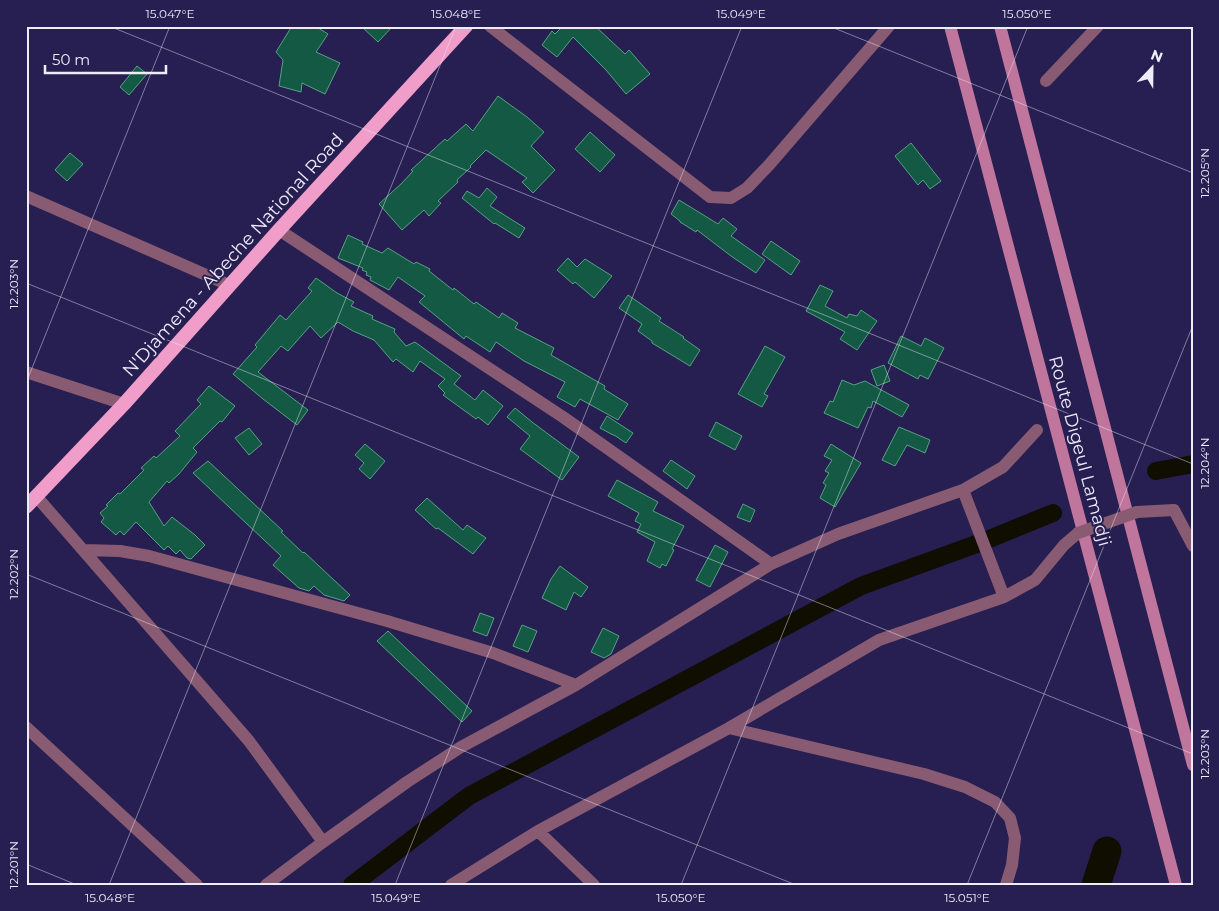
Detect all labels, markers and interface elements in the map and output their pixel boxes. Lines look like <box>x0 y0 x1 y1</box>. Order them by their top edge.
text: 15.047°E <box>146 6 194 21</box>
text: 15.048°E <box>431 6 481 21</box>
text: 15.049°E <box>716 6 766 21</box>
text: 15.050°E <box>1002 6 1052 21</box>
scale bar <box>45 42 166 74</box>
north arrow <box>1126 42 1176 92</box>
text: N <box>1148 45 1165 66</box>
text: 50 m <box>52 50 90 69</box>
street label: N'Djamena - Abeche National Road <box>118 129 348 381</box>
text: 12.205°N <box>1197 148 1212 198</box>
text: 12.203°N <box>6 259 21 309</box>
street label: Route Digeul Lamadji <box>1044 353 1116 549</box>
text: 12.204°N <box>1197 437 1212 489</box>
text: 12.202°N <box>6 549 21 599</box>
text: 12.203°N <box>1197 729 1212 779</box>
text: 12.201°N <box>6 841 21 889</box>
text: 15.048°E <box>85 890 135 905</box>
text: 15.049°E <box>371 890 421 905</box>
text: 15.050°E <box>656 890 706 905</box>
text: 15.051°E <box>944 890 990 905</box>

